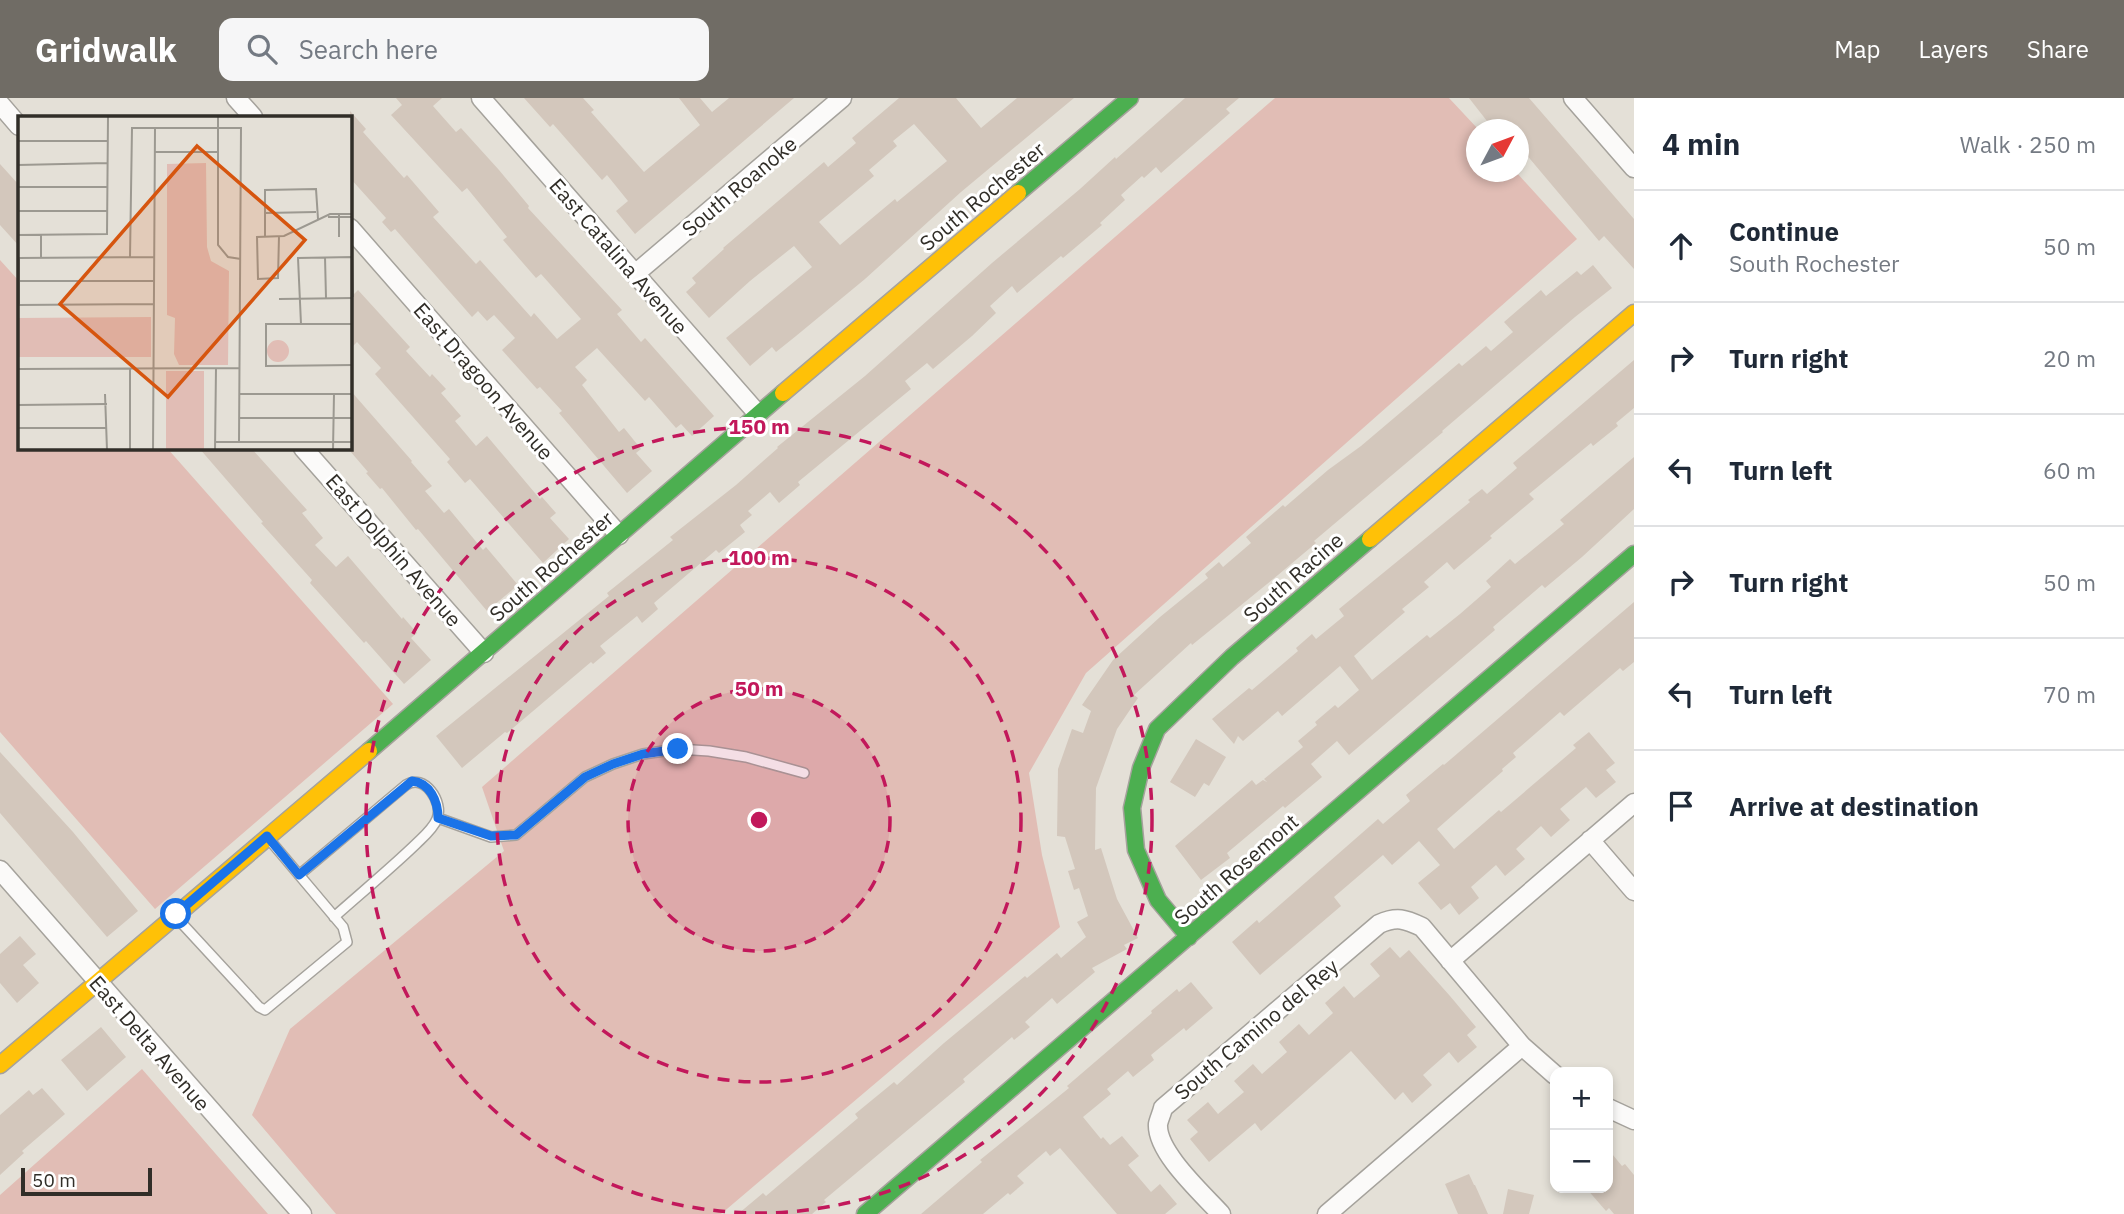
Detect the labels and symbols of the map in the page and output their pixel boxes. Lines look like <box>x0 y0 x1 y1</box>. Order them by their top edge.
inset map <box>18 116 352 450</box>
north arrow <box>1466 119 1529 182</box>
street label: South Roanoke <box>676 130 802 242</box>
street label: South Rochester <box>913 135 1051 257</box>
street label: East Catalina Avenue <box>544 172 694 340</box>
street label: East Dragoon Avenue <box>408 296 560 466</box>
text: 150 m <box>728 412 790 440</box>
street label: East Dolphin Avenue <box>320 468 468 632</box>
street label: South Rochester <box>483 504 619 628</box>
street label: South Racine <box>1237 526 1349 628</box>
text: 100 m <box>728 543 790 571</box>
text: 50 m <box>735 674 783 702</box>
route end <box>662 733 693 764</box>
street label: South Rosemont <box>1168 807 1304 931</box>
centre of rings <box>747 808 771 832</box>
route start <box>160 898 191 929</box>
street label: South Camino del Rey <box>1168 952 1344 1106</box>
street label: East Delta Avenue <box>83 969 217 1117</box>
scale bar <box>21 1165 152 1197</box>

